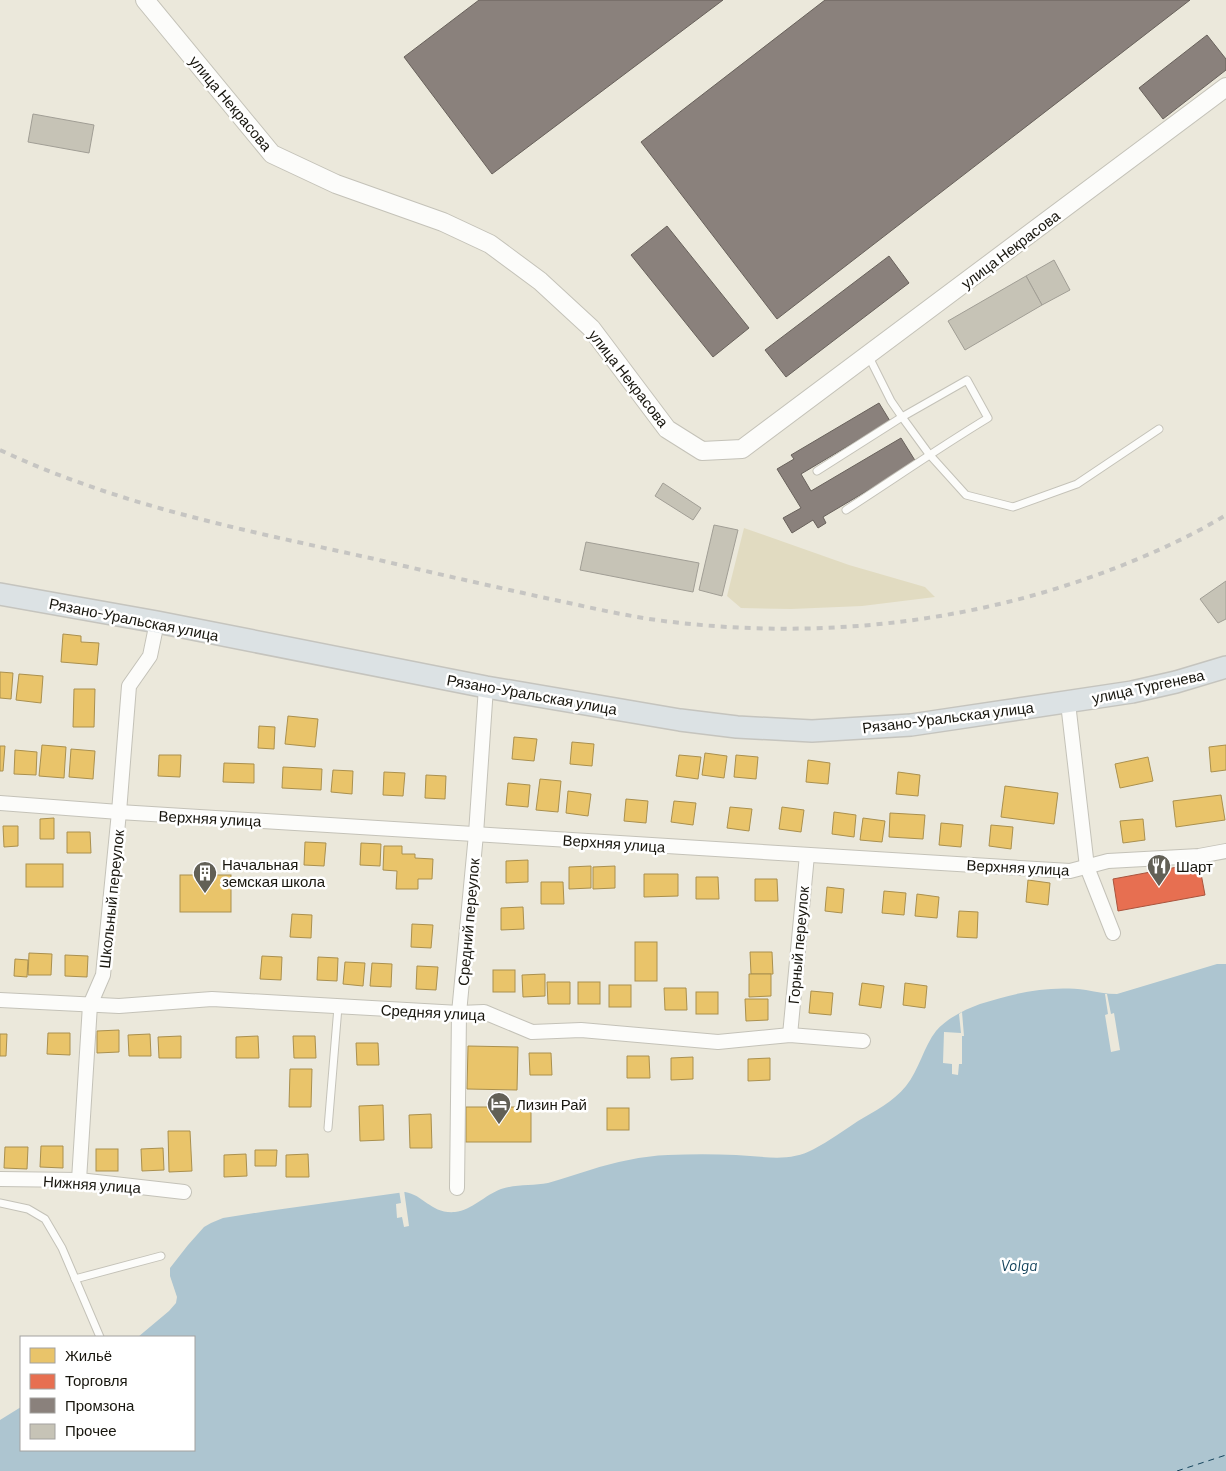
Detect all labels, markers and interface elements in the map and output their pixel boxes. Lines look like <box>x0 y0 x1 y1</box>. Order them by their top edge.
street label: улица Некрасова <box>186 52 277 155</box>
street label: улица Некрасова <box>957 206 1063 292</box>
street label: улица Некрасова <box>585 326 673 431</box>
street label: Рязано-Уральская улица <box>48 594 221 644</box>
street label: улица Тургенева <box>1090 665 1207 707</box>
street label: Рязано-Уральская улица <box>445 670 619 718</box>
street label: Рязано-Уральская улица <box>861 697 1035 736</box>
street label: Верхняя улица <box>158 806 262 830</box>
street label: Школьный переулок <box>95 828 127 969</box>
street label: Верхняя улица <box>562 830 667 856</box>
restaurant icon: Шарт <box>1146 853 1172 887</box>
place label: Начальная земская школа <box>222 855 326 890</box>
street label: Верхняя улица <box>966 855 1070 879</box>
street label: Средний переулок <box>453 857 483 987</box>
place label: Шарт <box>1176 857 1213 875</box>
building icon: Начальная земская школа <box>192 860 218 894</box>
street label: Горный переулок <box>784 885 812 1005</box>
street label: Средняя улица <box>380 1000 486 1024</box>
hotel icon: Лизин Рай <box>486 1091 512 1125</box>
place label: Лизин Рай <box>516 1095 587 1113</box>
street label: Нижняя улица <box>42 1172 142 1196</box>
water label: Volga <box>1000 1255 1038 1274</box>
legend <box>20 1336 195 1451</box>
text: Жильё <box>65 1346 112 1364</box>
text: Торговля <box>65 1371 128 1389</box>
text: Промзона <box>65 1396 135 1414</box>
text: Прочее <box>65 1421 117 1439</box>

